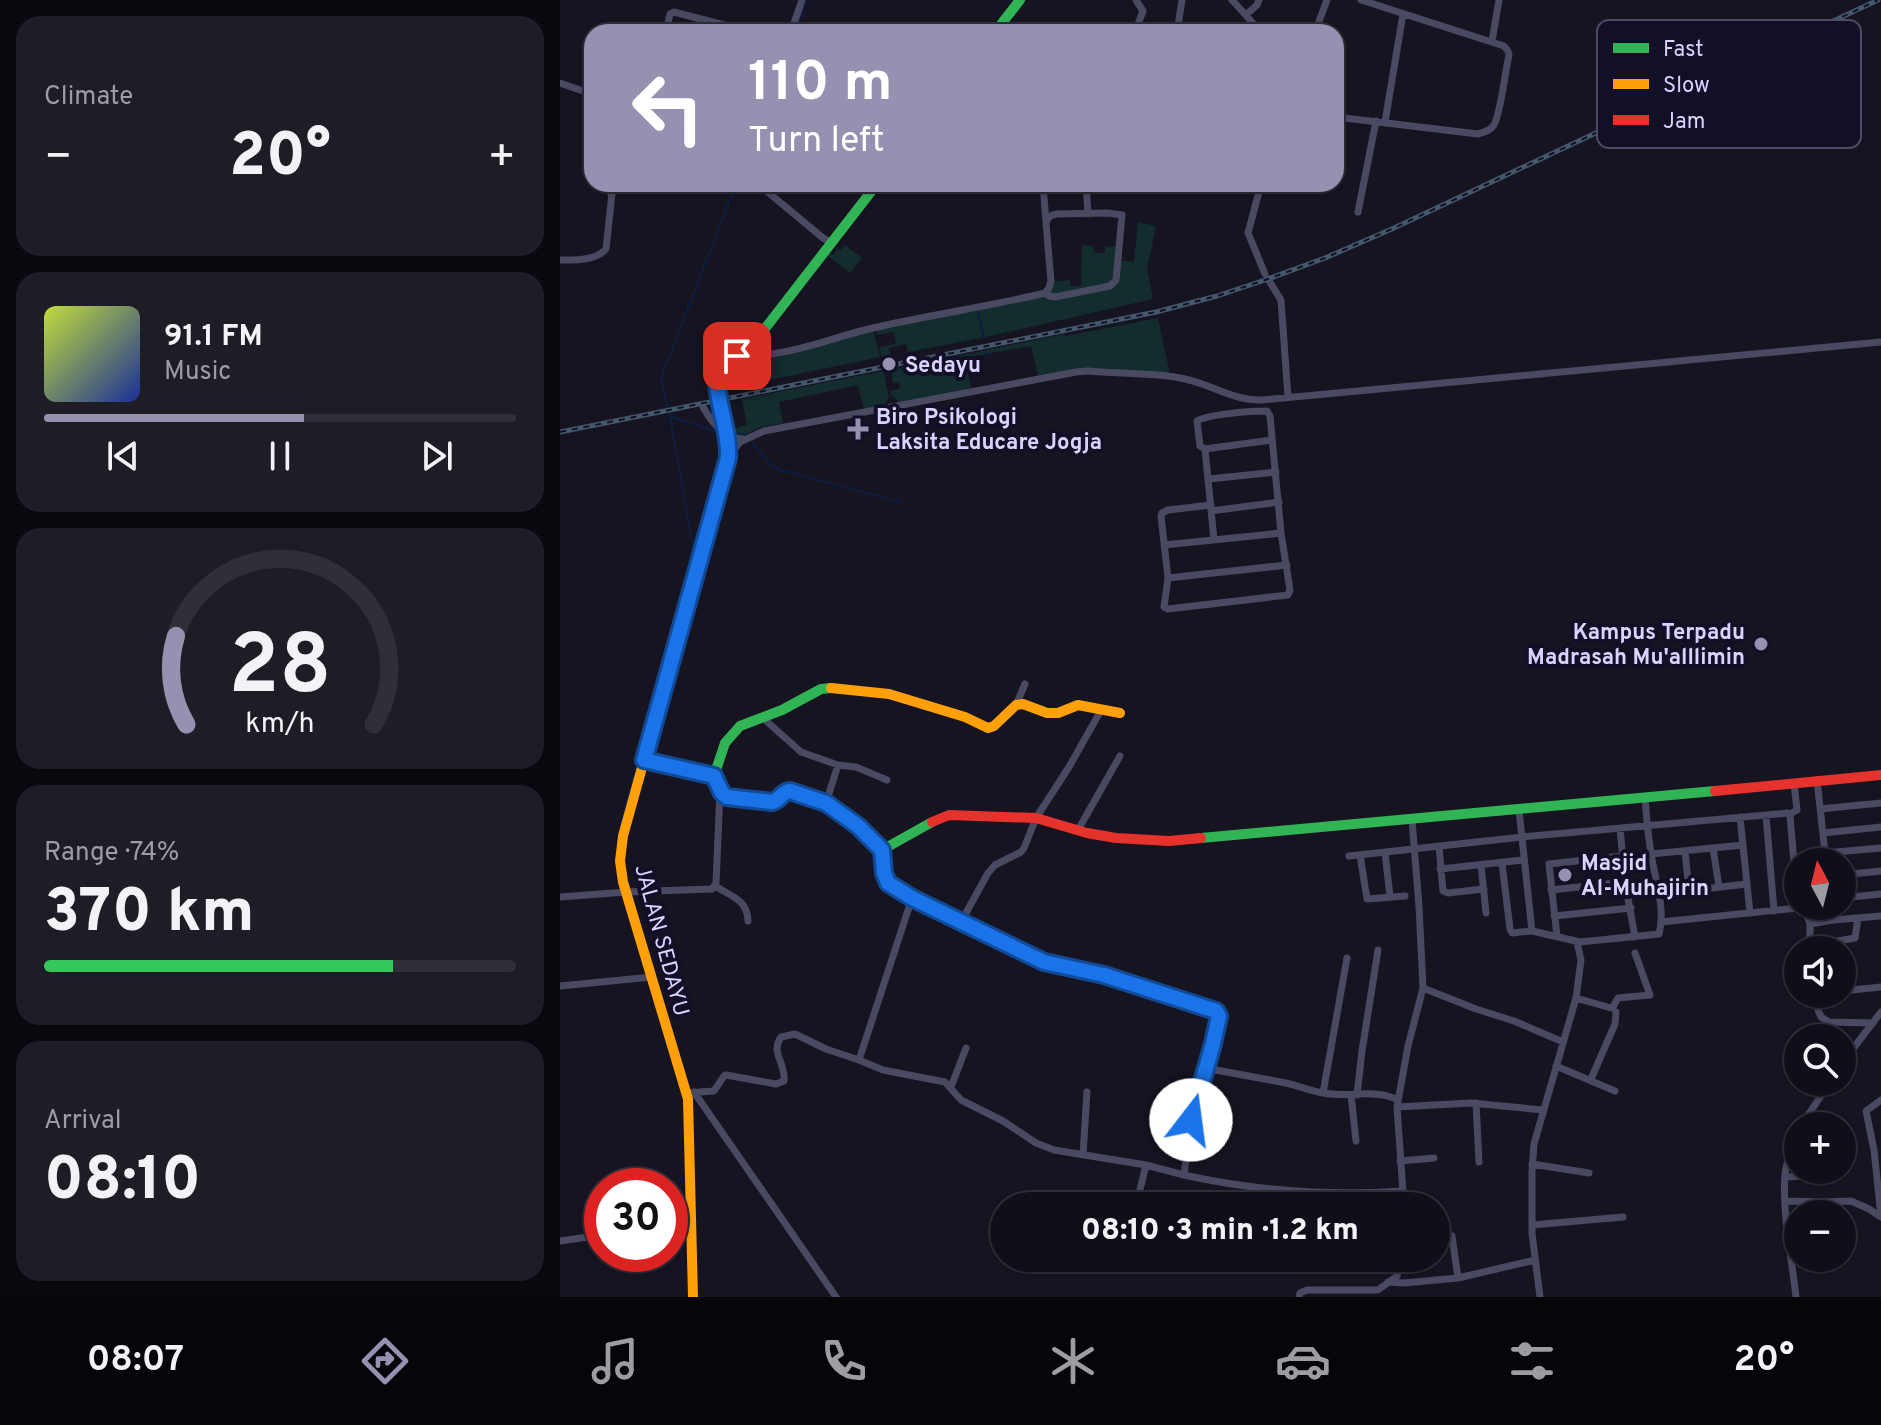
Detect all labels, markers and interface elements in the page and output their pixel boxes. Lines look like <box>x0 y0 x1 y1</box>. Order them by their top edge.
legend <box>1597 20 1861 148</box>
text: Fast <box>1663 37 1704 64</box>
text: 110 m <box>748 50 893 120</box>
icon: left <box>616 56 720 160</box>
text: Slow <box>1663 73 1710 100</box>
text: Climate <box>44 81 133 114</box>
text: Jam <box>1663 109 1706 136</box>
text: Turn left <box>748 119 885 165</box>
text: 20° <box>229 121 331 197</box>
text: − <box>44 131 72 187</box>
text: + <box>488 131 516 187</box>
text: 91.1 FM <box>164 319 263 356</box>
pin <box>703 322 771 390</box>
icon: arrive <box>715 334 759 378</box>
place label: Sedayu <box>905 353 981 380</box>
marker: Sedayu <box>880 355 898 373</box>
text: Music <box>164 356 231 389</box>
place label: Biro Psikologi Laksita Educare Jogja <box>876 405 1102 457</box>
marker: Biro Psikologi Laksita Educare Jogja <box>847 418 869 440</box>
icon: previous <box>101 434 145 478</box>
icon: pause <box>258 434 302 478</box>
icon: next <box>415 434 459 478</box>
text: 28 <box>228 617 332 722</box>
place label: Kampus Terpadu Madrasah Mu'alllimin <box>1527 620 1745 672</box>
marker: Kampus Terpadu Madrasah Mu'alllimin <box>1752 635 1770 653</box>
text: km/h <box>245 707 315 743</box>
text: Range · 74% <box>44 837 180 870</box>
north arrow <box>1784 848 1856 920</box>
map controls <box>1784 848 1856 1272</box>
place label: Masjid Al-Muhajirin <box>1581 851 1709 903</box>
street label: JALAN SEDAYU <box>627 862 694 1020</box>
marker: Masjid Al-Muhajirin <box>1556 866 1574 884</box>
text: 370 km <box>44 877 254 953</box>
button: sound <box>1784 936 1856 1008</box>
button: search <box>1784 1024 1856 1096</box>
position arrow <box>1149 1078 1233 1162</box>
text: Arrival <box>44 1105 122 1138</box>
button: + <box>1784 1112 1856 1184</box>
text: 08:10 <box>44 1145 201 1221</box>
speed limit sign: 30 <box>584 1168 688 1272</box>
button: − <box>1784 1200 1856 1272</box>
text: 08:10 · 3 min · 1.2 km <box>1081 1213 1359 1250</box>
icon: directions <box>357 1333 413 1389</box>
icon: music <box>587 1333 643 1389</box>
icon: phone <box>816 1333 872 1389</box>
icon: climate <box>1045 1333 1101 1389</box>
icon: car <box>1275 1333 1331 1389</box>
icon: filters <box>1504 1333 1560 1389</box>
text: 08:07 <box>87 1338 184 1384</box>
text: 20° <box>1734 1338 1794 1384</box>

